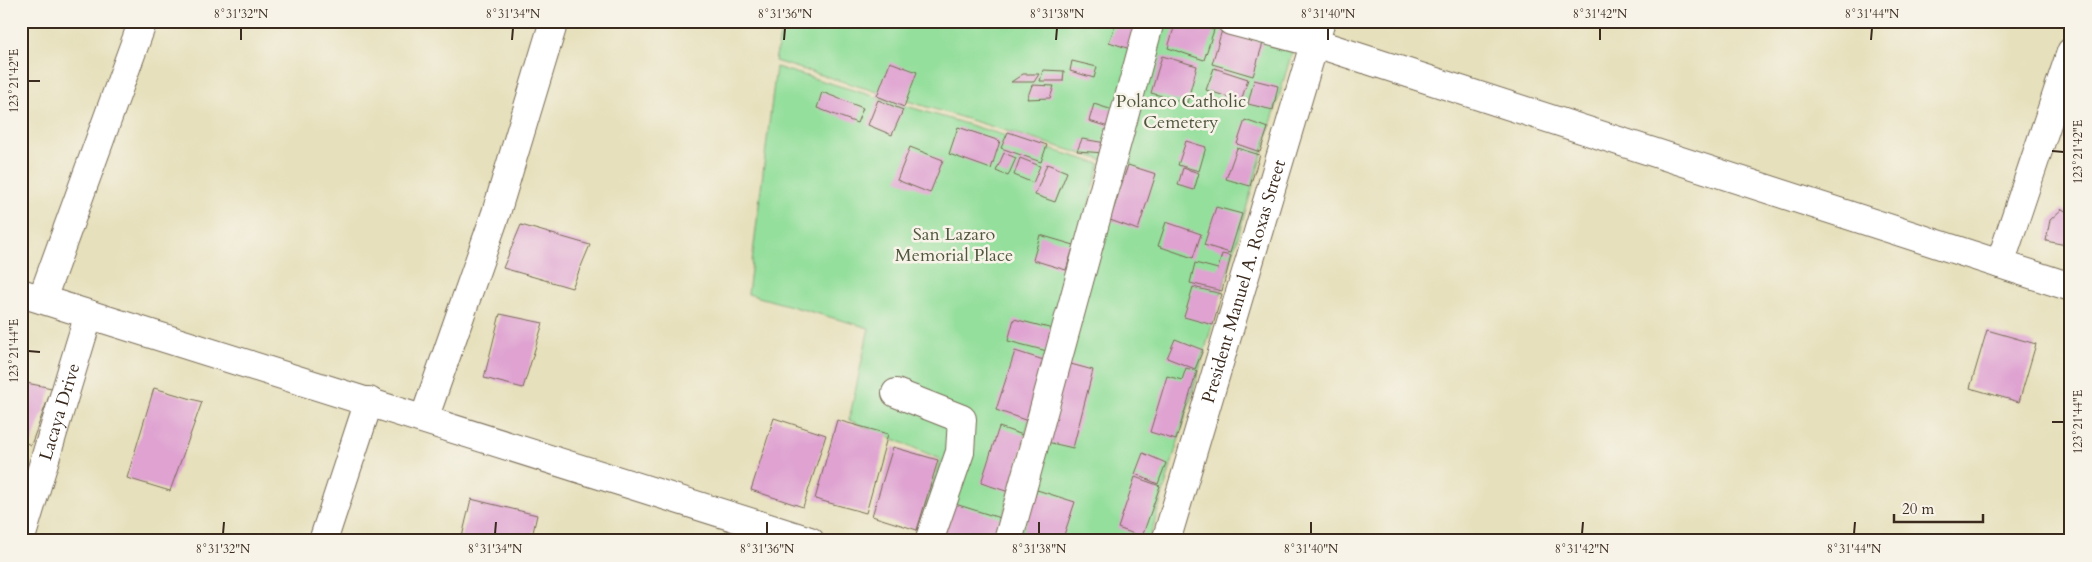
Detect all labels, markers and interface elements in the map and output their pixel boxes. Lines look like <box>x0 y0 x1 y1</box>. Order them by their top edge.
text: 8°31'32"N <box>214 6 269 22</box>
text: 8°31'34"N <box>486 6 541 22</box>
text: 8°31'36"N <box>758 6 813 22</box>
text: 8°31'38"N <box>1030 6 1085 22</box>
text: 8°31'40"N <box>1301 6 1356 22</box>
text: 8°31'42"N <box>1573 6 1628 22</box>
text: 8°31'44"N <box>1845 6 1900 22</box>
text: 123°21'42"E <box>6 49 22 113</box>
park label: Polanco Catholic Cemetery <box>1116 89 1246 135</box>
text: 123°21'42"E <box>2070 120 2086 184</box>
street label: President Manuel A. Roxas Street <box>1196 156 1292 406</box>
park label: San Lazaro Memorial Place <box>895 222 1013 268</box>
text: 123°21'44"E <box>6 319 22 383</box>
street label: Lacaya Drive <box>33 360 86 463</box>
text: 123°21'44"E <box>2070 390 2086 454</box>
scale bar <box>1894 492 1983 524</box>
text: 20 m <box>1902 499 1934 519</box>
text: 8°31'32"N <box>196 541 251 557</box>
text: 8°31'34"N <box>468 541 523 557</box>
text: 8°31'36"N <box>740 541 795 557</box>
text: 8°31'38"N <box>1012 541 1067 557</box>
text: 8°31'40"N <box>1284 541 1339 557</box>
text: 8°31'42"N <box>1555 541 1610 557</box>
text: 8°31'44"N <box>1827 541 1882 557</box>

